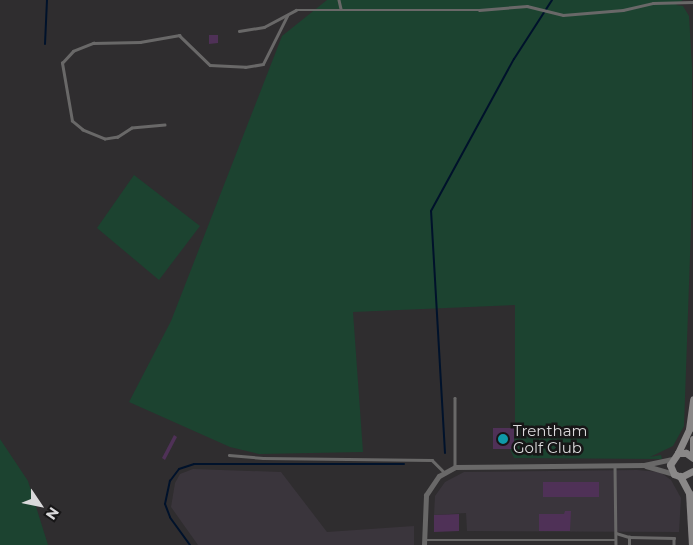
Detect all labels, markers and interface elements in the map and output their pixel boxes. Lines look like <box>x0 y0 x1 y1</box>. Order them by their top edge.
place label: Trentham Golf Club <box>513 421 587 456</box>
marker: Trentham Golf Club <box>497 433 509 445</box>
north arrow <box>15 480 65 530</box>
text: N <box>42 504 63 523</box>

